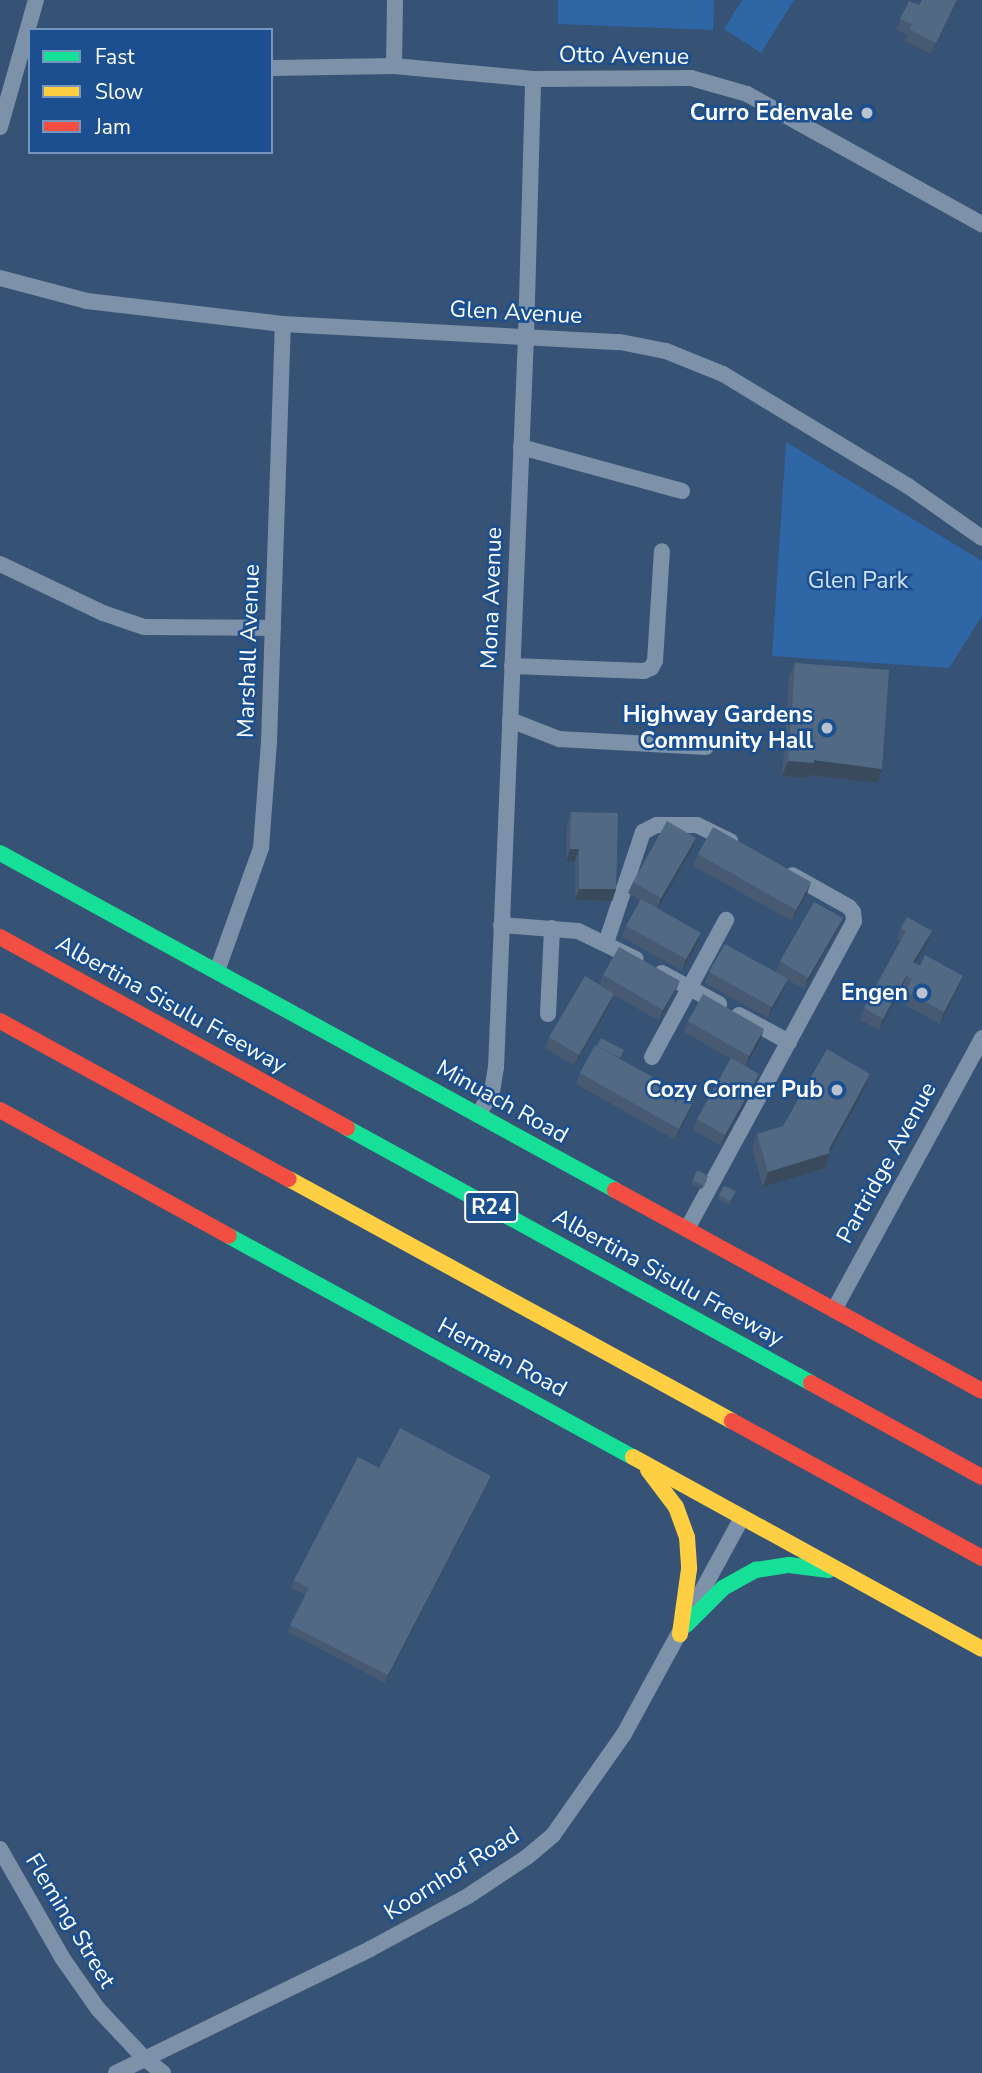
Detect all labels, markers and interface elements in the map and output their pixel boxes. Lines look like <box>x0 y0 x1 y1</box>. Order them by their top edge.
legend <box>28 28 273 154</box>
street label: Otto Avenue <box>559 41 689 71</box>
text: Fast <box>95 43 135 71</box>
text: Slow <box>95 78 143 106</box>
place label: Curro Edenvale <box>690 99 853 127</box>
marker: Curro Edenvale <box>859 105 875 121</box>
text: Jam <box>95 113 131 141</box>
street label: Glen Avenue <box>449 296 583 330</box>
street label: Mona Avenue <box>476 527 508 669</box>
street label: Marshall Avenue <box>232 564 266 738</box>
park label: Glen Park <box>808 567 908 595</box>
place label: Highway Gardens Community Hall <box>623 701 813 755</box>
marker: Highway Gardens Community Hall <box>819 720 835 736</box>
street label: Albertina Sisulu Freeway <box>51 930 291 1080</box>
place label: Engen <box>841 979 908 1007</box>
marker: Engen <box>914 985 930 1001</box>
street label: Minuach Road <box>431 1054 573 1150</box>
place label: Cozy Corner Pub <box>646 1076 823 1104</box>
street label: Partridge Avenue <box>831 1078 943 1248</box>
marker: Cozy Corner Pub <box>829 1082 845 1098</box>
road number: R24 <box>463 1190 519 1224</box>
street label: Albertina Sisulu Freeway <box>548 1203 788 1353</box>
street label: Herman Road <box>433 1312 571 1404</box>
street label: Koornhof Road <box>379 1822 525 1926</box>
street label: Fleming Street <box>19 1849 121 1993</box>

